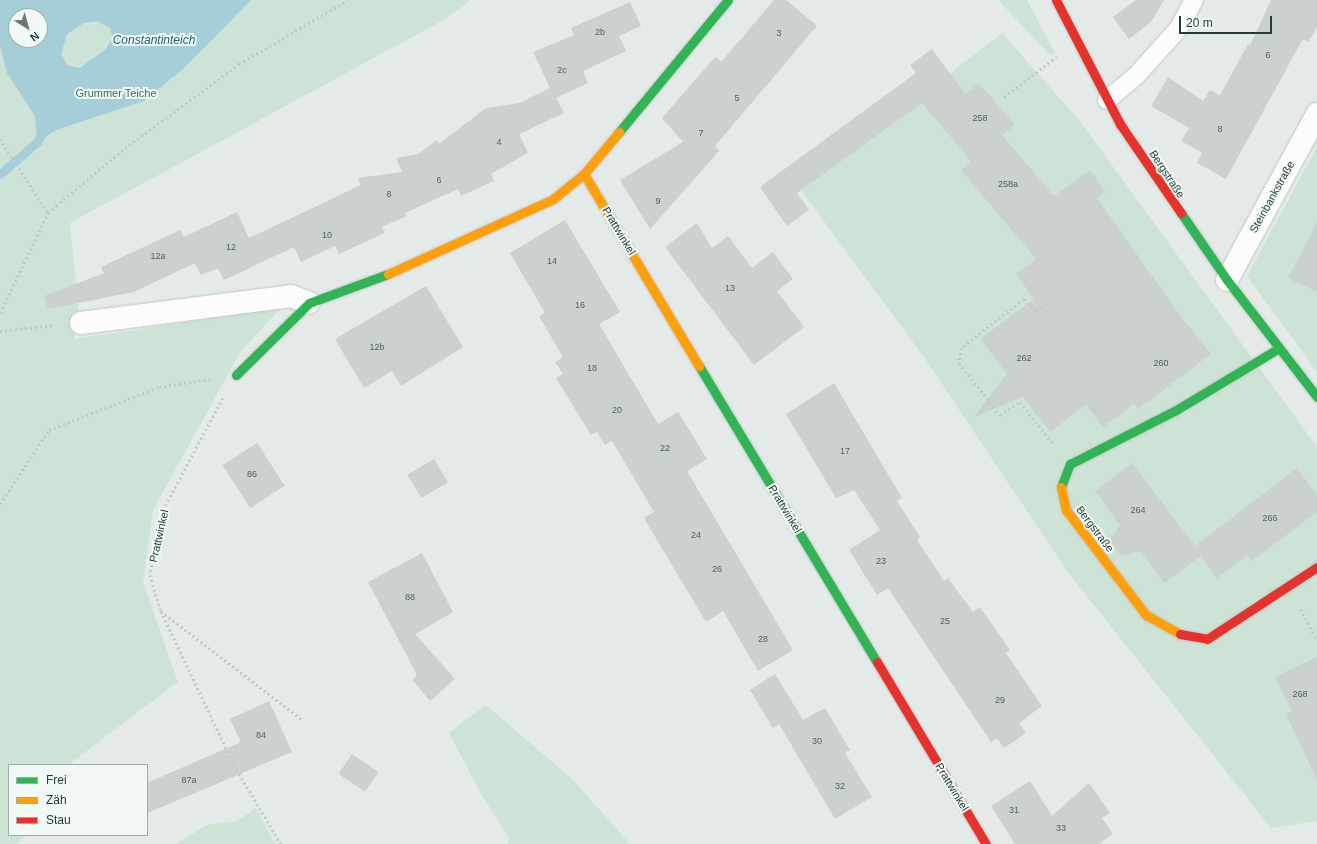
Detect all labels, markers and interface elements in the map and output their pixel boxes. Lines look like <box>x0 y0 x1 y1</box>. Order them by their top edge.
north arrow <box>8 8 48 48</box>
scale bar <box>1181 8 1274 34</box>
text: 20 m <box>1186 16 1213 30</box>
house number: 2b <box>595 27 605 37</box>
house number: 3 <box>776 28 782 38</box>
text: N <box>28 30 41 44</box>
water label: Constantinteich <box>113 34 195 48</box>
house number: 6 <box>1265 50 1271 60</box>
house number: 2c <box>557 65 567 75</box>
park label: Grummer Teiche <box>75 86 157 100</box>
house number: 5 <box>734 93 740 103</box>
house number: 258 <box>972 113 988 123</box>
house number: 8 <box>1217 124 1223 134</box>
house number: 7 <box>698 128 704 138</box>
house number: 4 <box>496 137 502 147</box>
street label: Bergstraße <box>1147 148 1187 200</box>
street label: Steinbankstraße <box>1247 159 1297 235</box>
house number: 6 <box>436 175 442 185</box>
house number: 258a <box>998 179 1018 189</box>
house number: 8 <box>386 189 392 199</box>
house number: 9 <box>655 196 661 206</box>
street label: Prattwinkel <box>599 205 639 257</box>
house number: 10 <box>322 230 332 240</box>
house number: 12 <box>226 242 236 252</box>
house number: 12a <box>150 251 166 261</box>
house number: 14 <box>547 256 557 266</box>
house number: 13 <box>725 283 735 293</box>
house number: 16 <box>575 300 585 310</box>
house number: 12b <box>369 342 385 352</box>
house number: 262 <box>1016 353 1032 363</box>
house number: 260 <box>1153 358 1169 368</box>
house number: 18 <box>587 363 597 373</box>
house number: 20 <box>612 405 622 415</box>
house number: 22 <box>660 443 670 453</box>
house number: 17 <box>840 446 850 456</box>
house number: 86 <box>247 469 257 479</box>
street label: Prattwinkel <box>765 483 805 535</box>
street label: Bergstraße <box>1073 503 1117 555</box>
house number: 264 <box>1130 505 1146 515</box>
street label: Prattwinkel <box>147 508 171 564</box>
house number: 266 <box>1262 513 1278 523</box>
house number: 24 <box>691 530 701 540</box>
house number: 23 <box>876 556 886 566</box>
house number: 26 <box>712 564 722 574</box>
house number: 88 <box>405 592 415 602</box>
house number: 25 <box>940 616 950 626</box>
house number: 28 <box>758 634 768 644</box>
house number: 268 <box>1292 689 1308 699</box>
house number: 29 <box>995 695 1005 705</box>
house number: 84 <box>256 730 266 740</box>
house number: 30 <box>812 736 822 746</box>
street label: Prattwinkel <box>932 761 972 813</box>
legend <box>8 764 148 836</box>
text: Frei <box>46 773 67 787</box>
house number: 87a <box>181 775 197 785</box>
house number: 32 <box>835 781 845 791</box>
text: Zäh <box>46 793 67 807</box>
house number: 31 <box>1009 805 1019 815</box>
text: Stau <box>46 813 71 827</box>
house number: 33 <box>1056 823 1066 833</box>

